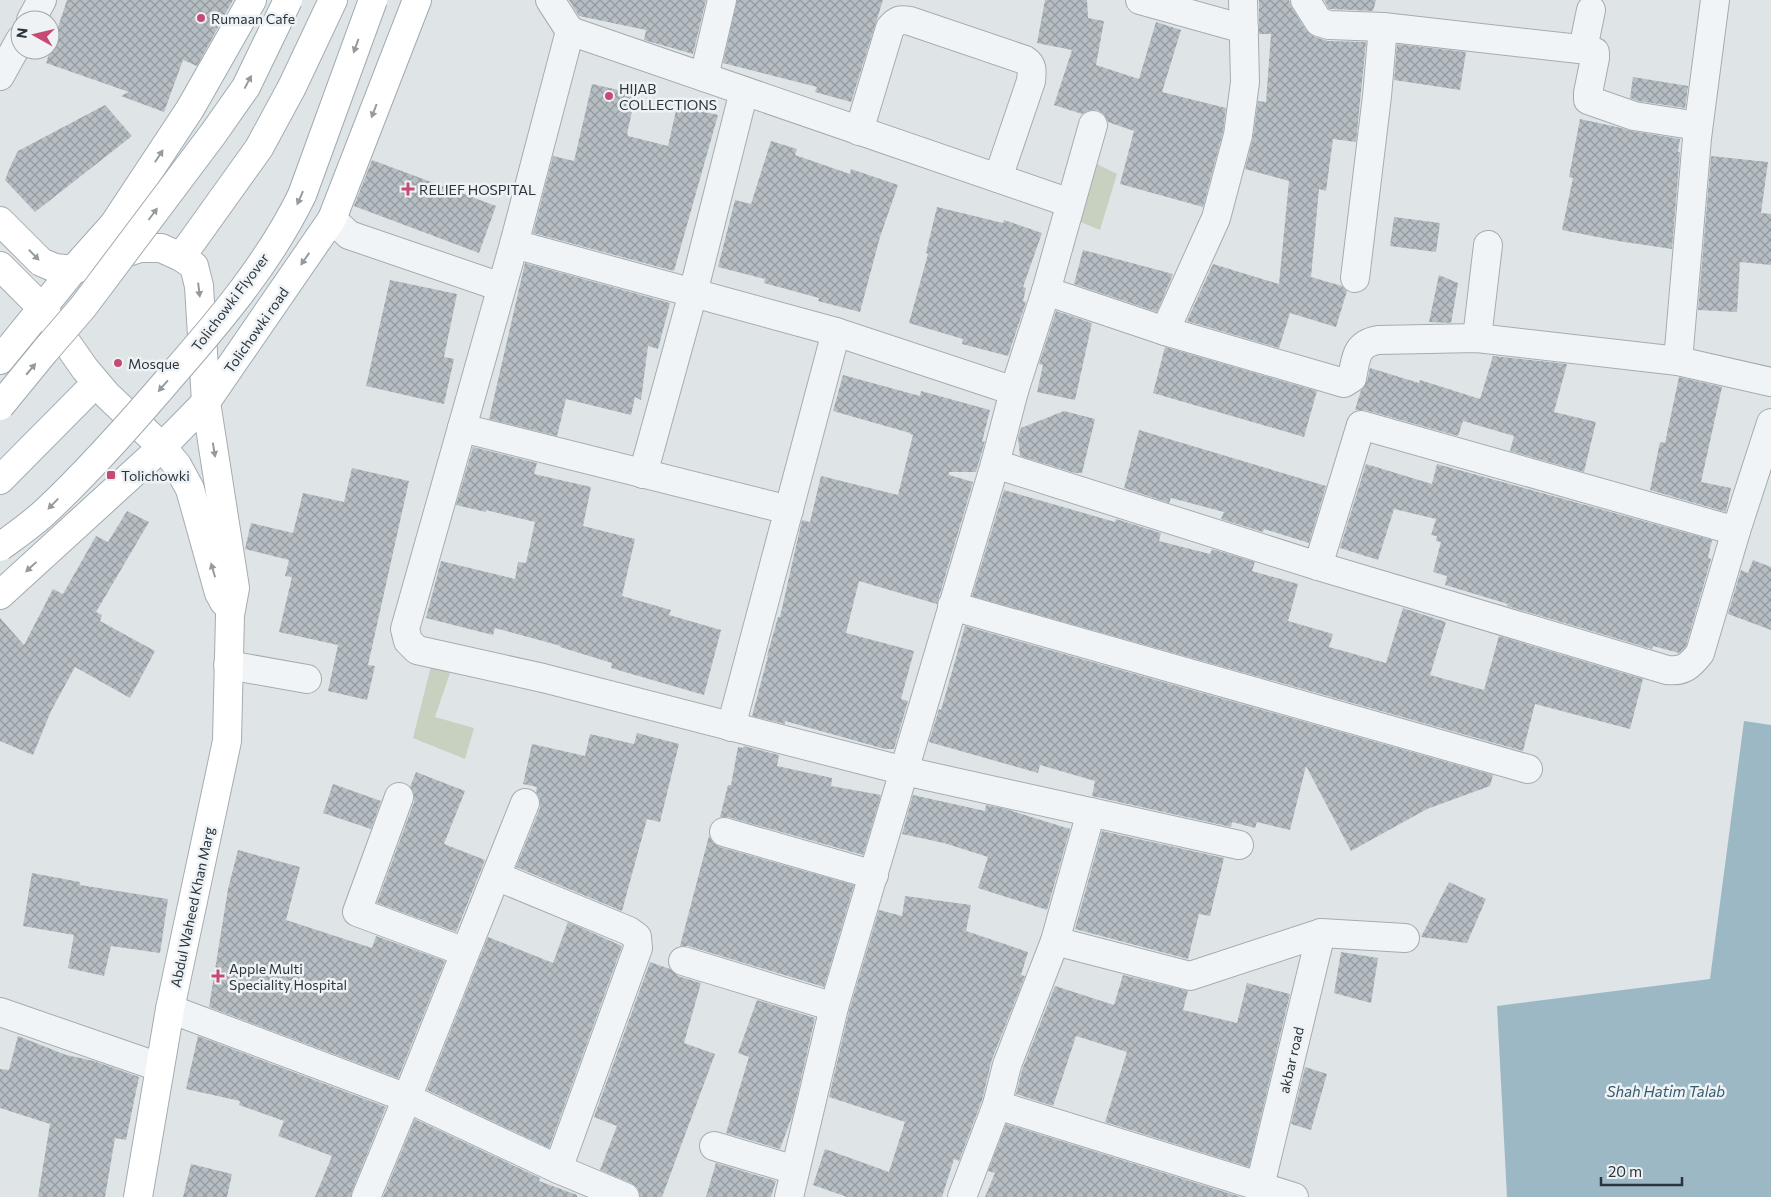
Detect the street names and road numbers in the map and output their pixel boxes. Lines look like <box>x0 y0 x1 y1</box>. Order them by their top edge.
street label: Tolichowki Flyover <box>188 249 273 354</box>
street label: Tolichowki road <box>220 284 292 376</box>
street label: Abdul Waheed Khan Marg <box>167 825 217 989</box>
street label: akbar road <box>1275 1025 1307 1095</box>

